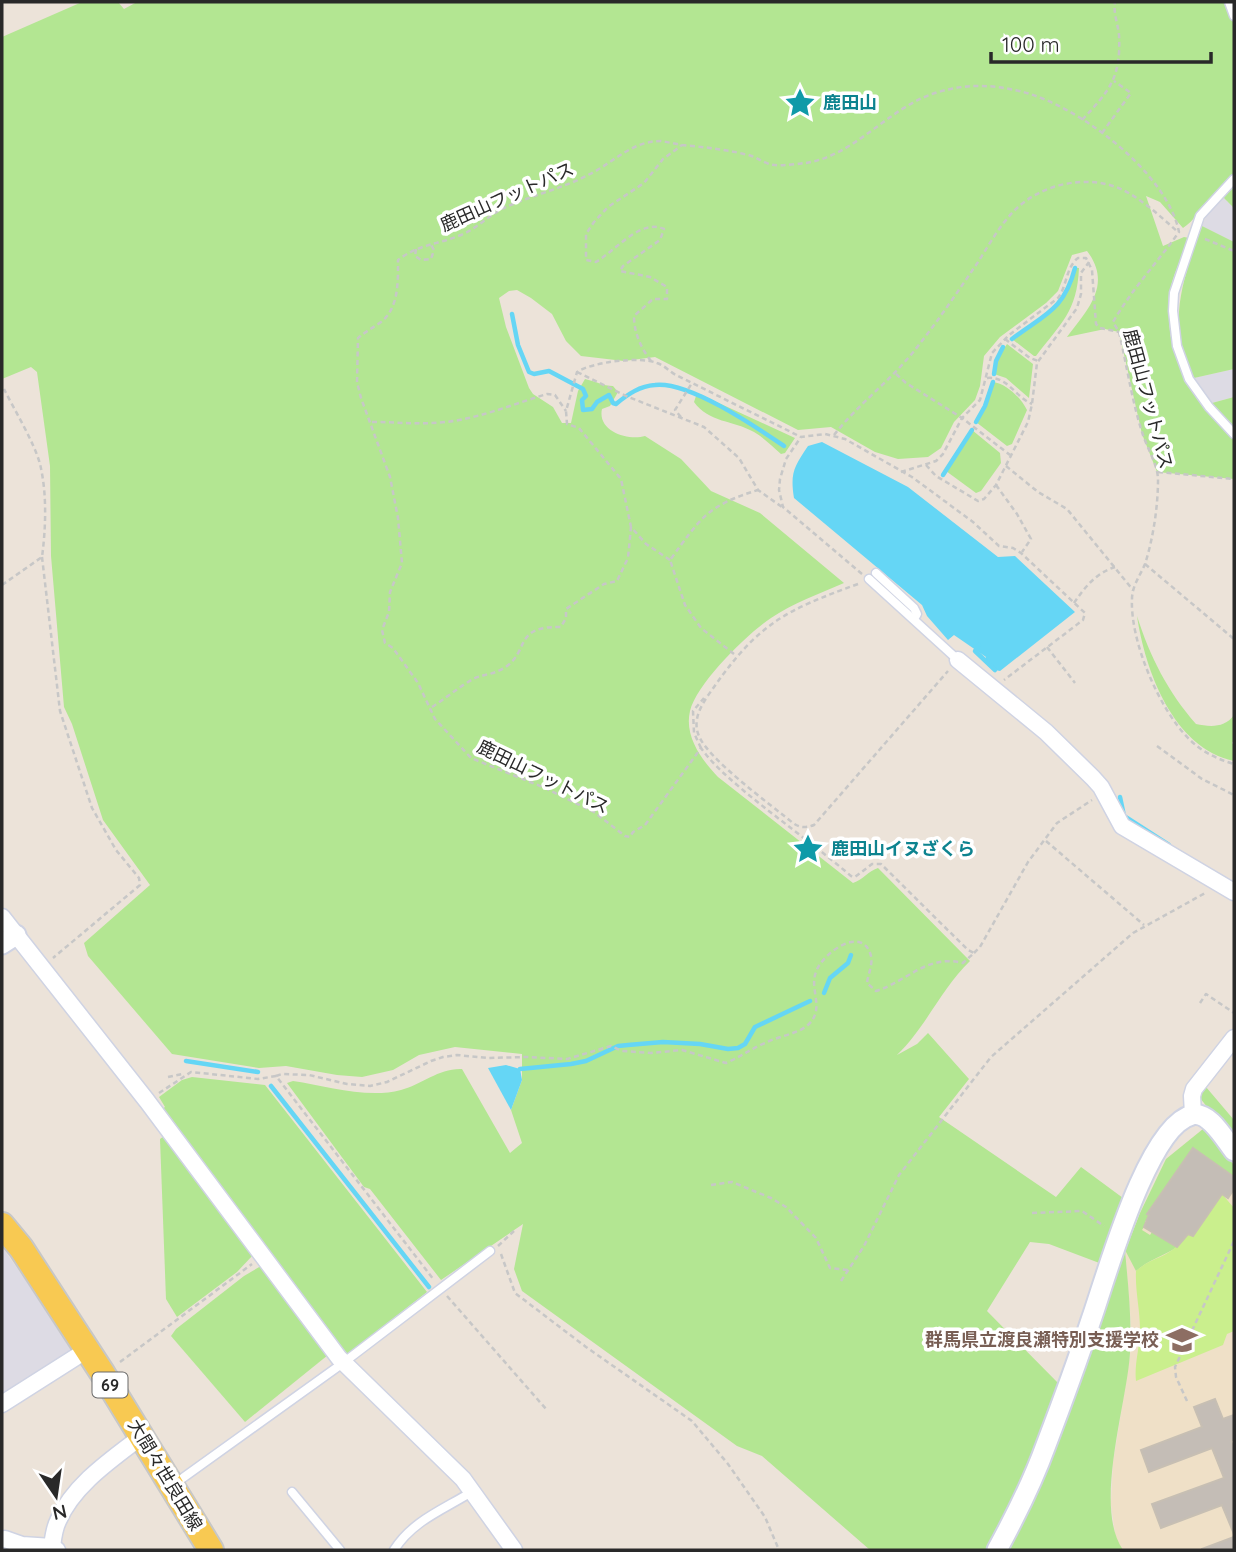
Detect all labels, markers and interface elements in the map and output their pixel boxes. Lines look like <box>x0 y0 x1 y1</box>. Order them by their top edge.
scale bar <box>991 21 1212 65</box>
text: 100 m <box>1002 31 1060 57</box>
place icon: 鹿田山 <box>783 86 817 120</box>
place label: 鹿田山 <box>823 91 877 114</box>
street label: 鹿田山フットパス <box>436 157 577 236</box>
street label: 鹿田山フットパス <box>1119 326 1178 471</box>
street label: 鹿田山フットパス <box>473 735 613 818</box>
place icon: 鹿田山イヌざくら <box>791 832 825 866</box>
place label: 鹿田山イヌざくら <box>831 837 975 860</box>
school or university icon: 群馬県立渡良瀬特別支援学校 <box>1165 1323 1199 1357</box>
place label: 群馬県立渡良瀬特別支援学校 <box>925 1328 1159 1351</box>
road number: 69 <box>92 1372 128 1398</box>
street label: 大間々世良田線 <box>123 1415 208 1535</box>
north arrow <box>21 1461 91 1531</box>
text: N <box>50 1499 69 1526</box>

